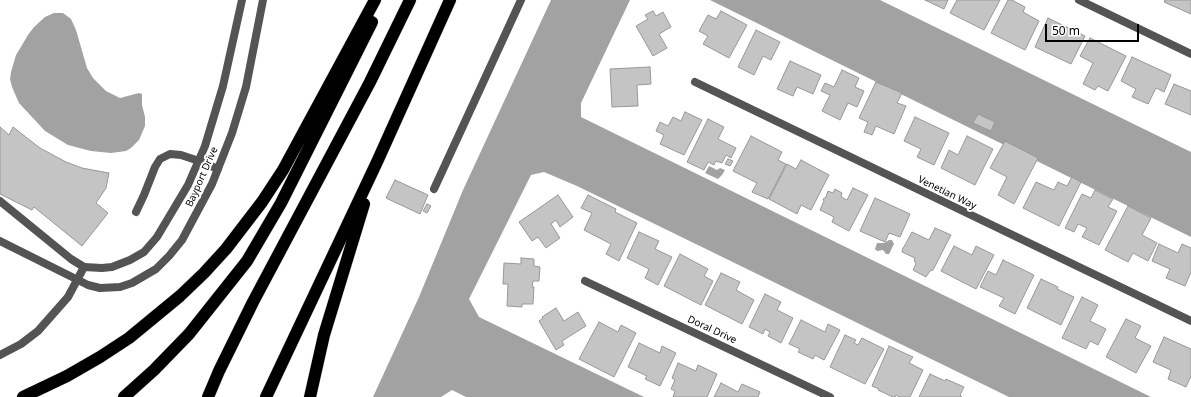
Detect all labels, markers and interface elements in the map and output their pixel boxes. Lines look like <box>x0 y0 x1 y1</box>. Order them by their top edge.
scale bar <box>1047 16 1141 42</box>
text: 50 m <box>1052 22 1080 39</box>
street label: Bayport Drive <box>183 145 221 209</box>
street label: Venetian Way <box>916 174 978 212</box>
street label: Doral Drive <box>686 313 738 347</box>

